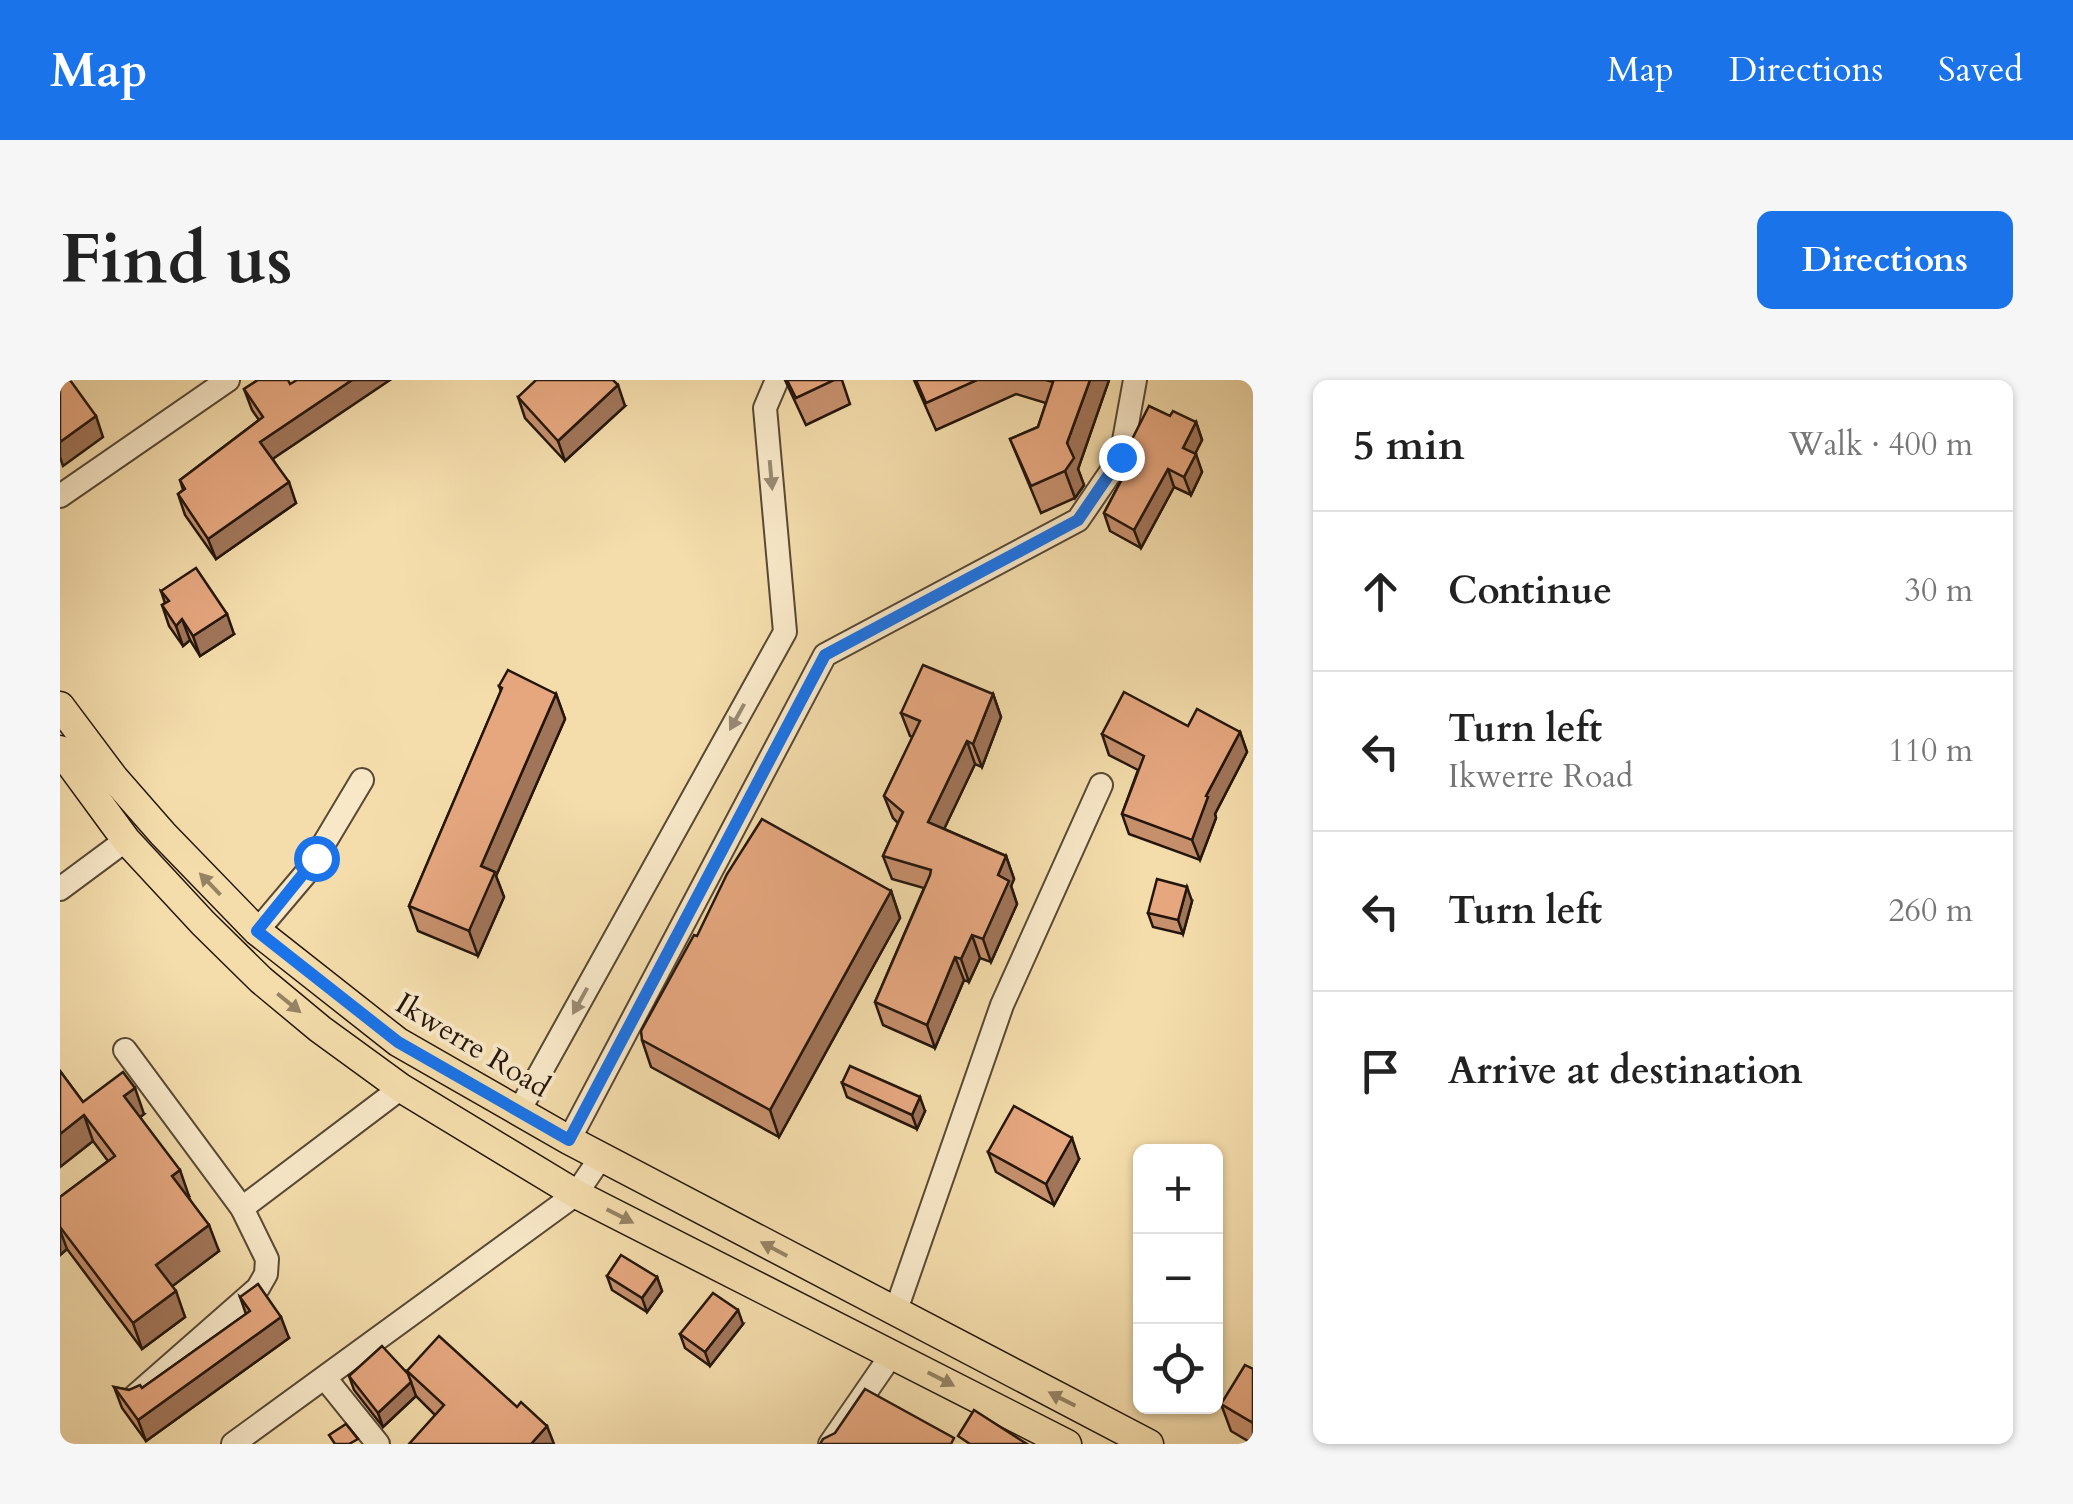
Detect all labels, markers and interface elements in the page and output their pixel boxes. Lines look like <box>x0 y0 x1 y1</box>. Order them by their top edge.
text: Map <box>50 38 148 103</box>
text: Map <box>1607 46 1674 94</box>
text: Directions <box>1729 46 1883 94</box>
text: Saved <box>1938 46 2023 94</box>
button: Directions <box>1757 211 2013 309</box>
text: Find us <box>60 213 293 307</box>
text: 5 min <box>1353 417 1465 474</box>
text: Walk · 400 m <box>1788 423 1973 467</box>
route end <box>1099 435 1145 481</box>
one-way arrow <box>764 459 780 491</box>
icon: ahead <box>1353 564 1408 619</box>
text: Continue <box>1448 565 1612 617</box>
text: 30 m <box>1905 569 1973 613</box>
one-way arrow <box>729 703 747 731</box>
text: Turn left <box>1448 703 1602 755</box>
icon: left <box>1353 724 1408 779</box>
text: 110 m <box>1888 729 1973 773</box>
text: Ikwerre Road <box>1448 755 1633 799</box>
route start <box>294 836 340 882</box>
one-way arrow <box>199 872 223 896</box>
icon: left <box>1353 884 1408 939</box>
text: Turn left <box>1448 885 1602 937</box>
text: 260 m <box>1888 889 1973 933</box>
street label: Ikwerre Road <box>388 983 558 1108</box>
one-way arrow <box>572 987 589 1015</box>
one-way arrow <box>276 992 301 1013</box>
icon: arrive <box>1353 1044 1408 1099</box>
text: Arrive at destination <box>1448 1045 1803 1097</box>
map controls <box>1133 1144 1223 1414</box>
button: + <box>1133 1144 1223 1234</box>
one-way arrow <box>606 1208 635 1225</box>
button: − <box>1133 1234 1223 1324</box>
one-way arrow <box>759 1240 788 1257</box>
button: locate <box>1133 1324 1223 1414</box>
one-way arrow <box>927 1370 956 1387</box>
one-way arrow <box>1047 1391 1076 1408</box>

